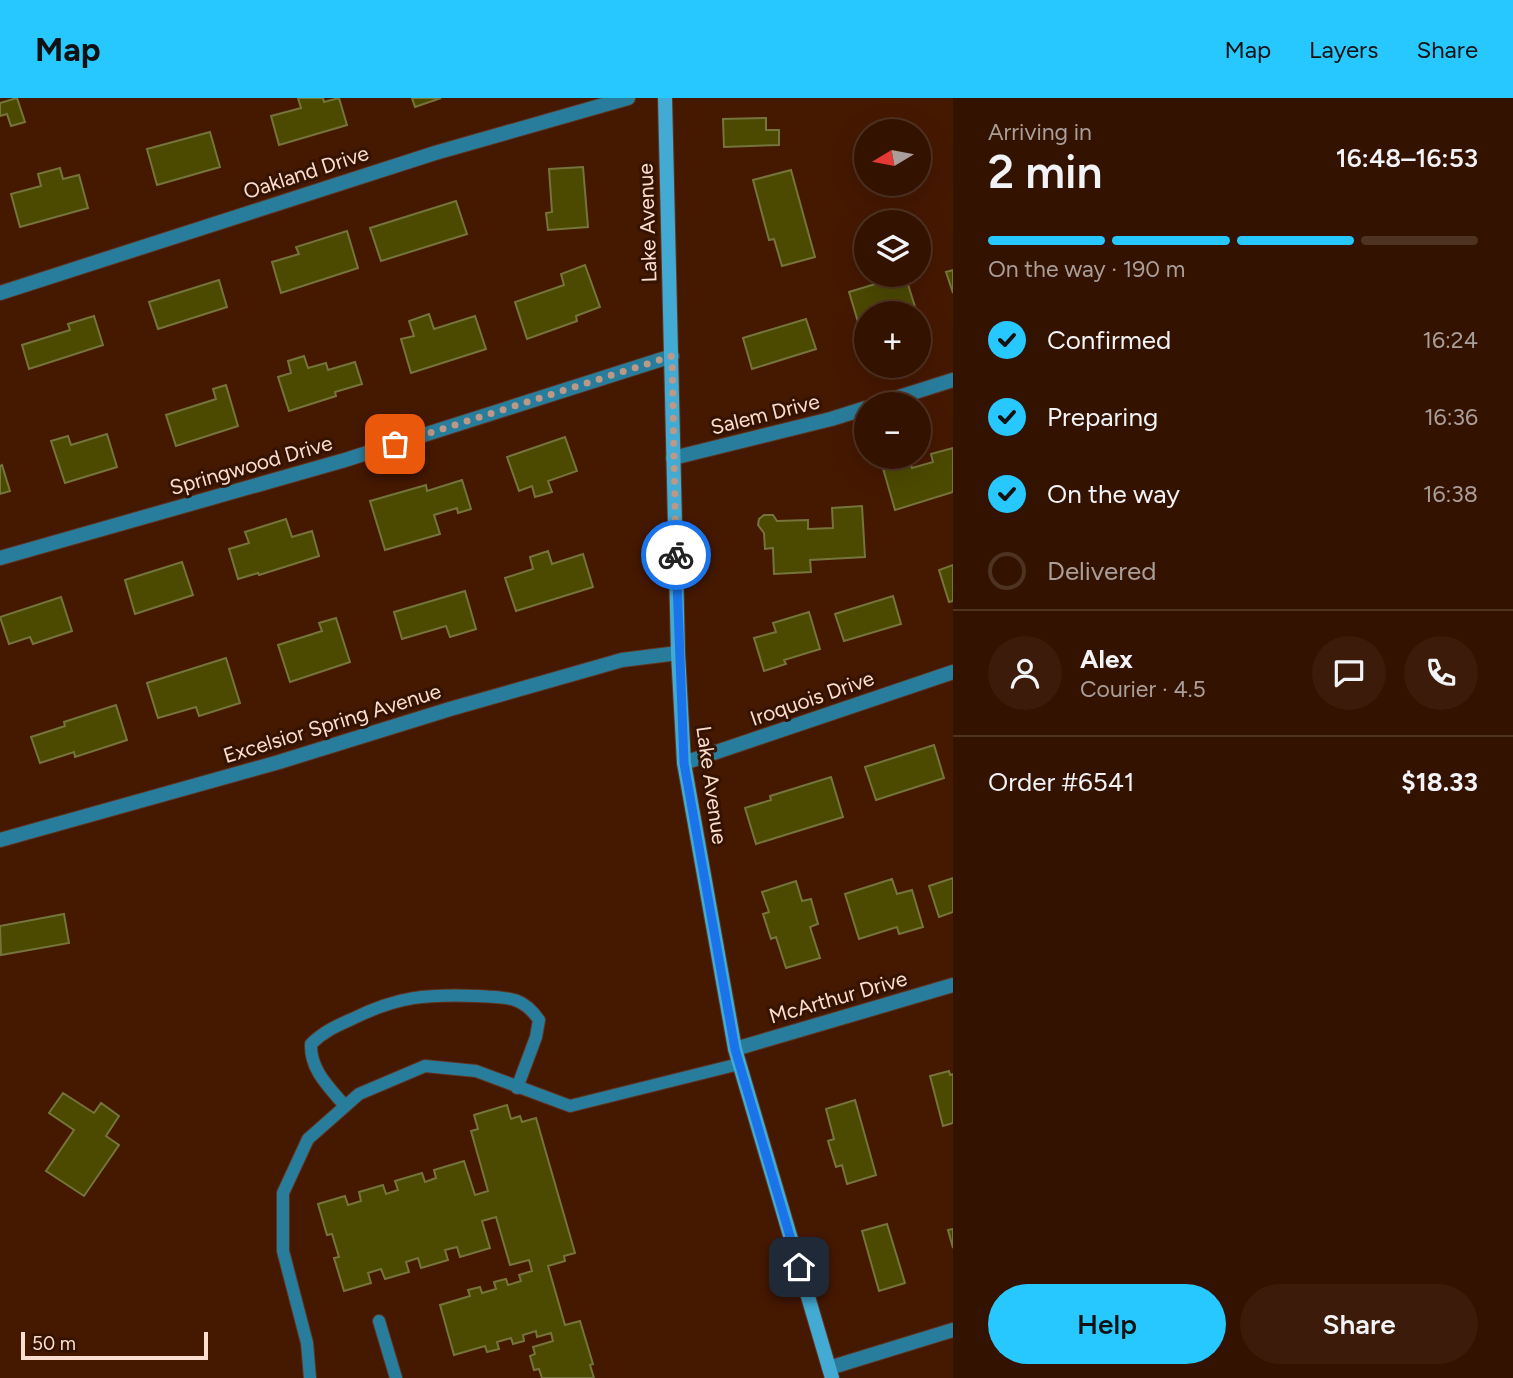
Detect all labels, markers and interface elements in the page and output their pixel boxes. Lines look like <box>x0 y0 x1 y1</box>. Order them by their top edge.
text: Map <box>35 30 101 69</box>
text: Map <box>1224 35 1271 64</box>
text: Layers <box>1309 35 1378 64</box>
text: Share <box>1416 35 1478 64</box>
text: Arriving in <box>988 118 1092 146</box>
north arrow <box>854 119 931 196</box>
map controls <box>854 119 931 469</box>
street label: Oakland Drive <box>240 140 372 204</box>
text: 16:48–16:53 <box>1336 142 1478 174</box>
text: 2 min <box>988 144 1103 200</box>
street label: Lake Avenue <box>632 163 662 283</box>
button: layers <box>854 210 931 287</box>
text: On the way · 190 m <box>988 255 1185 283</box>
button: + <box>854 301 931 378</box>
icon: check <box>988 321 1026 359</box>
text: Confirmed <box>1047 324 1171 356</box>
text: 16:24 <box>1423 326 1478 354</box>
street label: Salem Drive <box>708 388 822 440</box>
button: − <box>854 392 931 469</box>
icon: check <box>988 398 1026 436</box>
text: Preparing <box>1047 401 1158 433</box>
text: 16:36 <box>1424 403 1478 431</box>
pin <box>365 414 425 474</box>
icon: bag <box>376 425 414 463</box>
street label: Springwood Drive <box>167 430 335 500</box>
icon: check <box>988 475 1026 513</box>
text: On the way <box>1047 478 1180 510</box>
text: 16:38 <box>1423 480 1478 508</box>
courier <box>641 520 711 590</box>
icon: bike <box>657 536 695 574</box>
text: Delivered <box>1047 555 1156 587</box>
button: person <box>988 636 1062 710</box>
button: chat <box>1312 636 1386 710</box>
button: phone <box>1404 636 1478 710</box>
text: Alex <box>1080 643 1133 675</box>
street label: Iroquois Drive <box>747 665 877 731</box>
text: Courier · 4.5 <box>1080 675 1206 703</box>
street label: Excelsior Spring Avenue <box>220 678 444 768</box>
street label: Lake Avenue <box>691 724 733 846</box>
text: Order #6541 <box>988 766 1135 798</box>
text: $18.33 <box>1401 766 1478 798</box>
street label: McArthur Drive <box>766 965 910 1029</box>
pin <box>769 1237 829 1297</box>
icon: home <box>780 1248 818 1286</box>
button: Help <box>988 1284 1226 1364</box>
button: Share <box>1240 1284 1478 1364</box>
scale bar <box>21 1329 208 1361</box>
text: 50 m <box>32 1332 76 1355</box>

